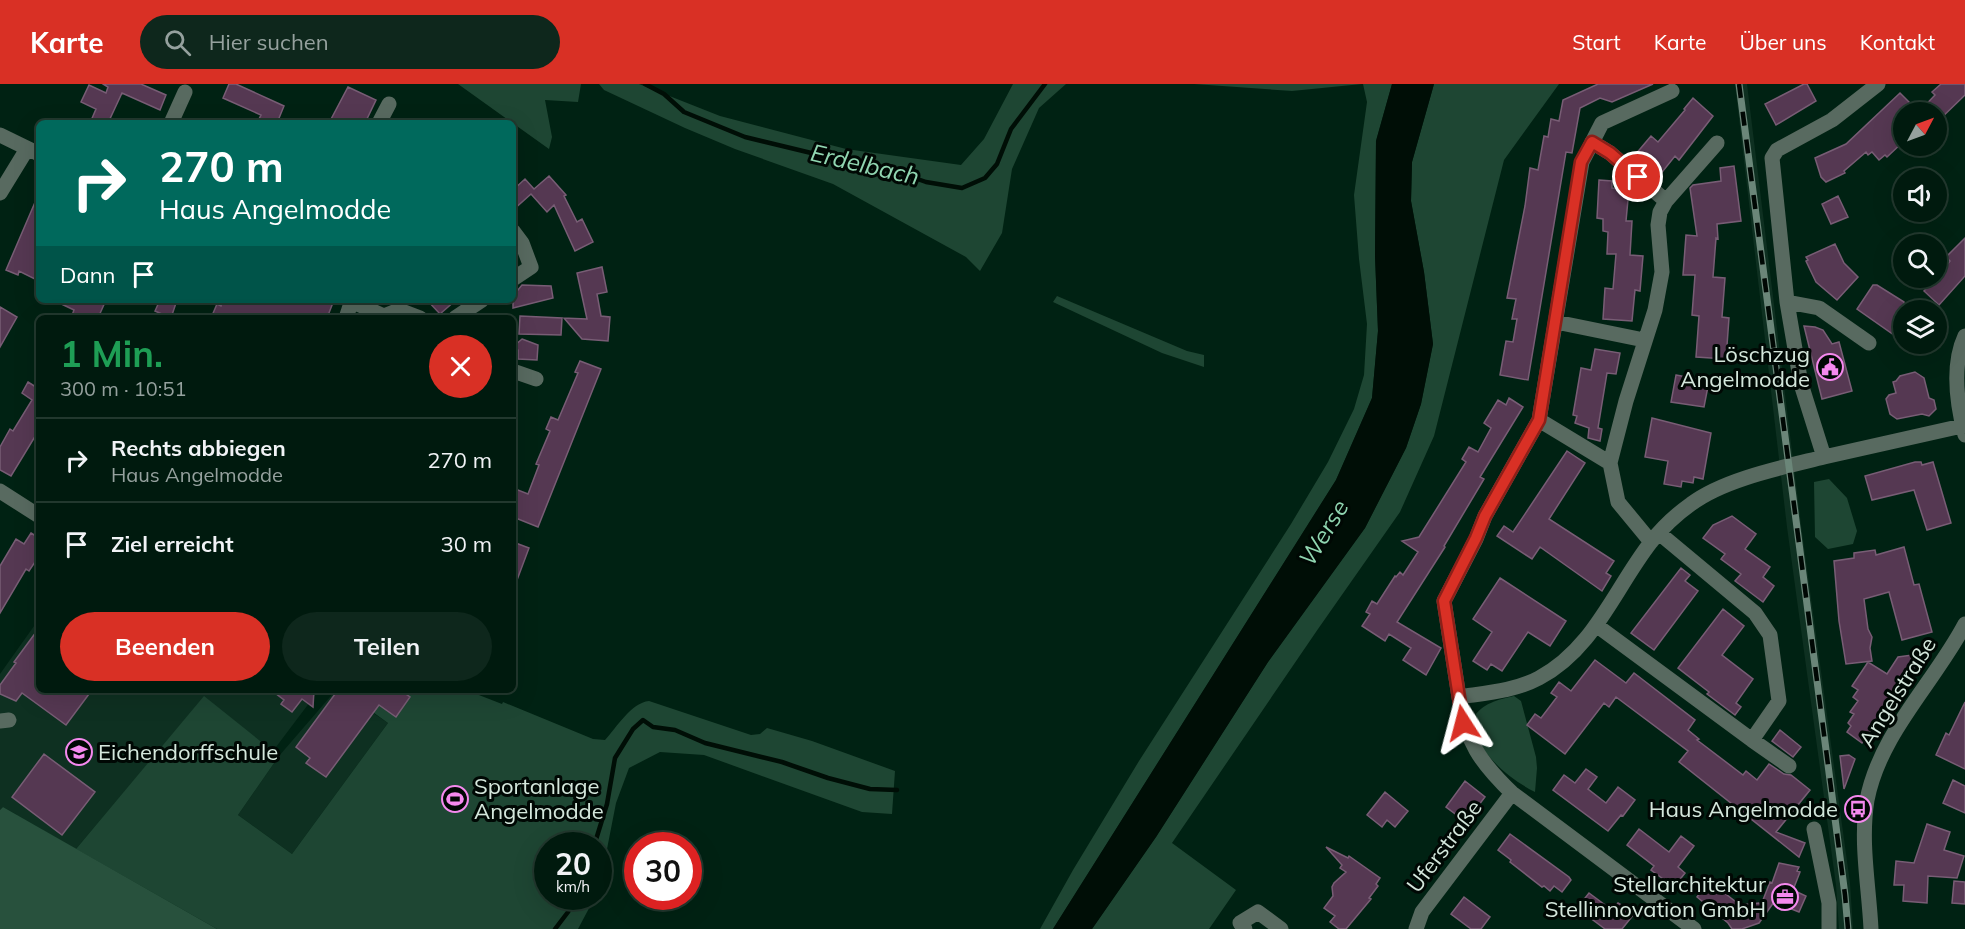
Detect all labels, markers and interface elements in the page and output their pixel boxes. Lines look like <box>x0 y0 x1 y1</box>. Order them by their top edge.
search box <box>140 15 560 69</box>
text: Karte <box>30 25 104 60</box>
icon: search <box>161 26 194 59</box>
text: Hier suchen <box>209 28 329 56</box>
text: Start <box>1572 29 1621 55</box>
text: Karte <box>1654 29 1706 55</box>
text: Über uns <box>1739 29 1827 55</box>
text: Kontakt <box>1860 29 1935 55</box>
north arrow <box>1893 102 1947 156</box>
map controls <box>1893 102 1947 354</box>
water label: Erdelbach <box>808 137 922 191</box>
text: 270 m <box>159 140 284 193</box>
icon: right <box>60 144 138 222</box>
pin <box>1612 151 1663 202</box>
icon: arrive <box>1621 160 1654 193</box>
button: sound <box>1893 168 1947 222</box>
text: Haus Angelmodde <box>159 192 391 226</box>
button: search <box>1893 234 1947 288</box>
icon: arrive <box>127 258 160 291</box>
text: Dann <box>60 261 115 289</box>
button: layers <box>1893 300 1947 354</box>
text: 1 Min. <box>60 331 163 376</box>
button: close <box>429 335 492 398</box>
place label: Löschzug Angelmodde <box>1680 340 1810 393</box>
public building icon: Löschzug Angelmodde <box>1815 352 1845 382</box>
text: 300 m · 10:51 <box>60 376 186 401</box>
text: Rechts abbiegen <box>111 434 286 462</box>
icon: right <box>60 444 93 477</box>
text: 270 m <box>427 446 492 474</box>
text: Haus Angelmodde <box>111 462 283 487</box>
water label: Werse <box>1292 494 1355 571</box>
icon: arrive <box>60 528 93 561</box>
text: Ziel erreicht <box>111 530 234 558</box>
text: 30 m <box>441 530 492 558</box>
button: Beenden <box>60 612 270 681</box>
button: Teilen <box>282 612 492 681</box>
street label: Angelstraße <box>1852 632 1942 752</box>
position arrow <box>1431 691 1495 755</box>
school or university icon: Eichendorffschule <box>64 737 94 767</box>
place label: Eichendorffschule <box>98 738 278 766</box>
place label: Sportanlage Angelmodde <box>474 772 604 825</box>
sports icon: Sportanlage Angelmodde <box>440 784 470 814</box>
street label: Uferstraße <box>1400 794 1488 898</box>
bus stop icon: Haus Angelmodde <box>1843 794 1873 824</box>
place label: Haus Angelmodde <box>1649 795 1838 823</box>
speed limit sign: 30 <box>624 832 702 910</box>
text: 20 <box>555 845 591 883</box>
place label: Stellarchitektur Stellinnovation GmbH <box>1545 870 1766 923</box>
text: km/h <box>556 877 590 896</box>
office icon: Stellarchitektur Stellinnovation GmbH <box>1770 882 1800 912</box>

